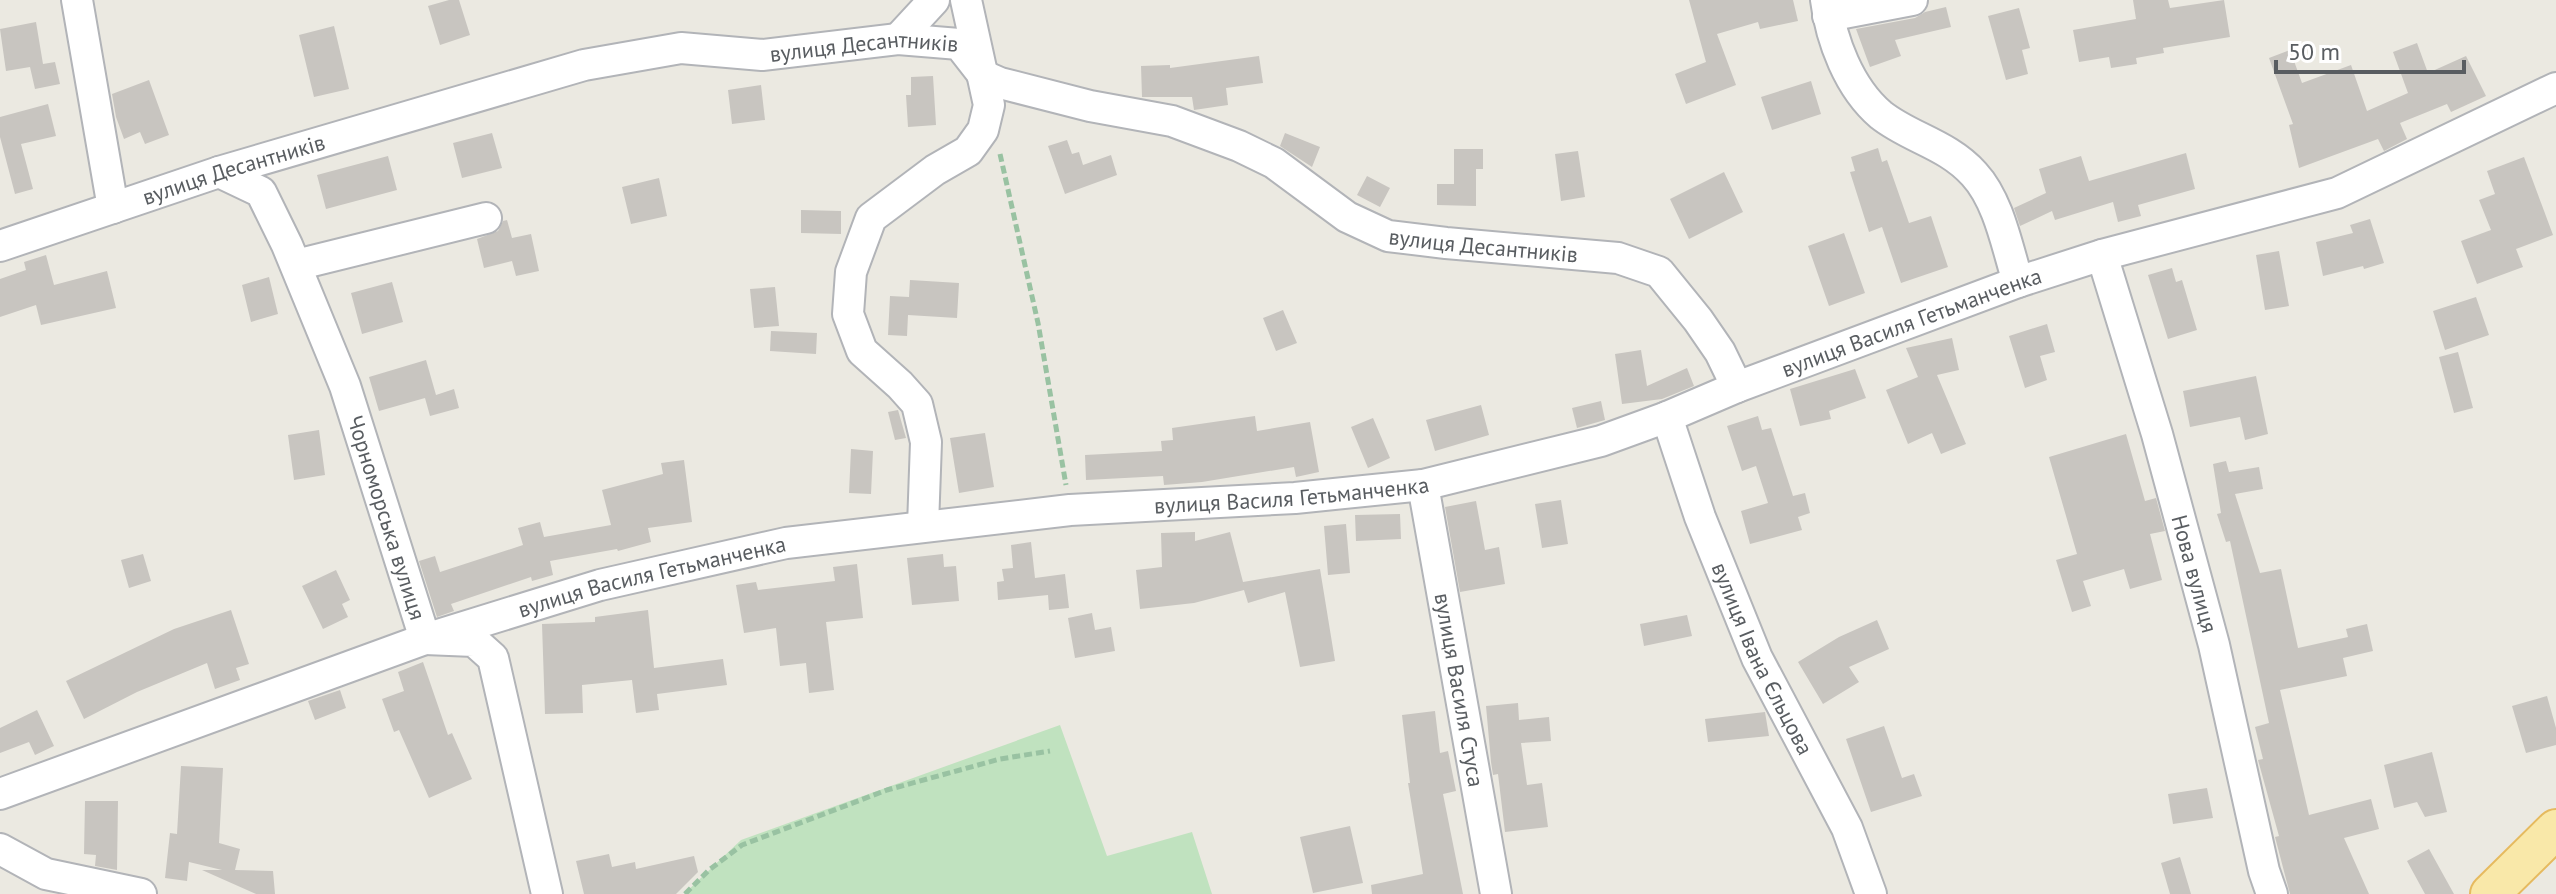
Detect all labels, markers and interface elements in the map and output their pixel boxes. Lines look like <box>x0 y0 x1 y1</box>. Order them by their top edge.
scale bar <box>2276 24 2464 74</box>
street label: вулиця Десантників <box>768 25 960 68</box>
text: 50 m <box>2288 36 2340 67</box>
street label: вулиця Десантників <box>139 128 328 211</box>
street label: вулиця Десантників <box>1387 222 1579 268</box>
street label: вулиця Василя Гетьманченка <box>1778 261 2045 383</box>
street label: Чорноморська вулиця <box>341 412 432 623</box>
street label: вулиця Василя Гетьманченка <box>1153 470 1432 519</box>
street label: Нова вулиця <box>2165 512 2224 636</box>
street label: вулиця Василя Гетьманченка <box>514 529 789 624</box>
street label: вулиця Івана Єльцова <box>1706 558 1820 759</box>
street label: вулиця Василя Стуса <box>1429 591 1491 789</box>

